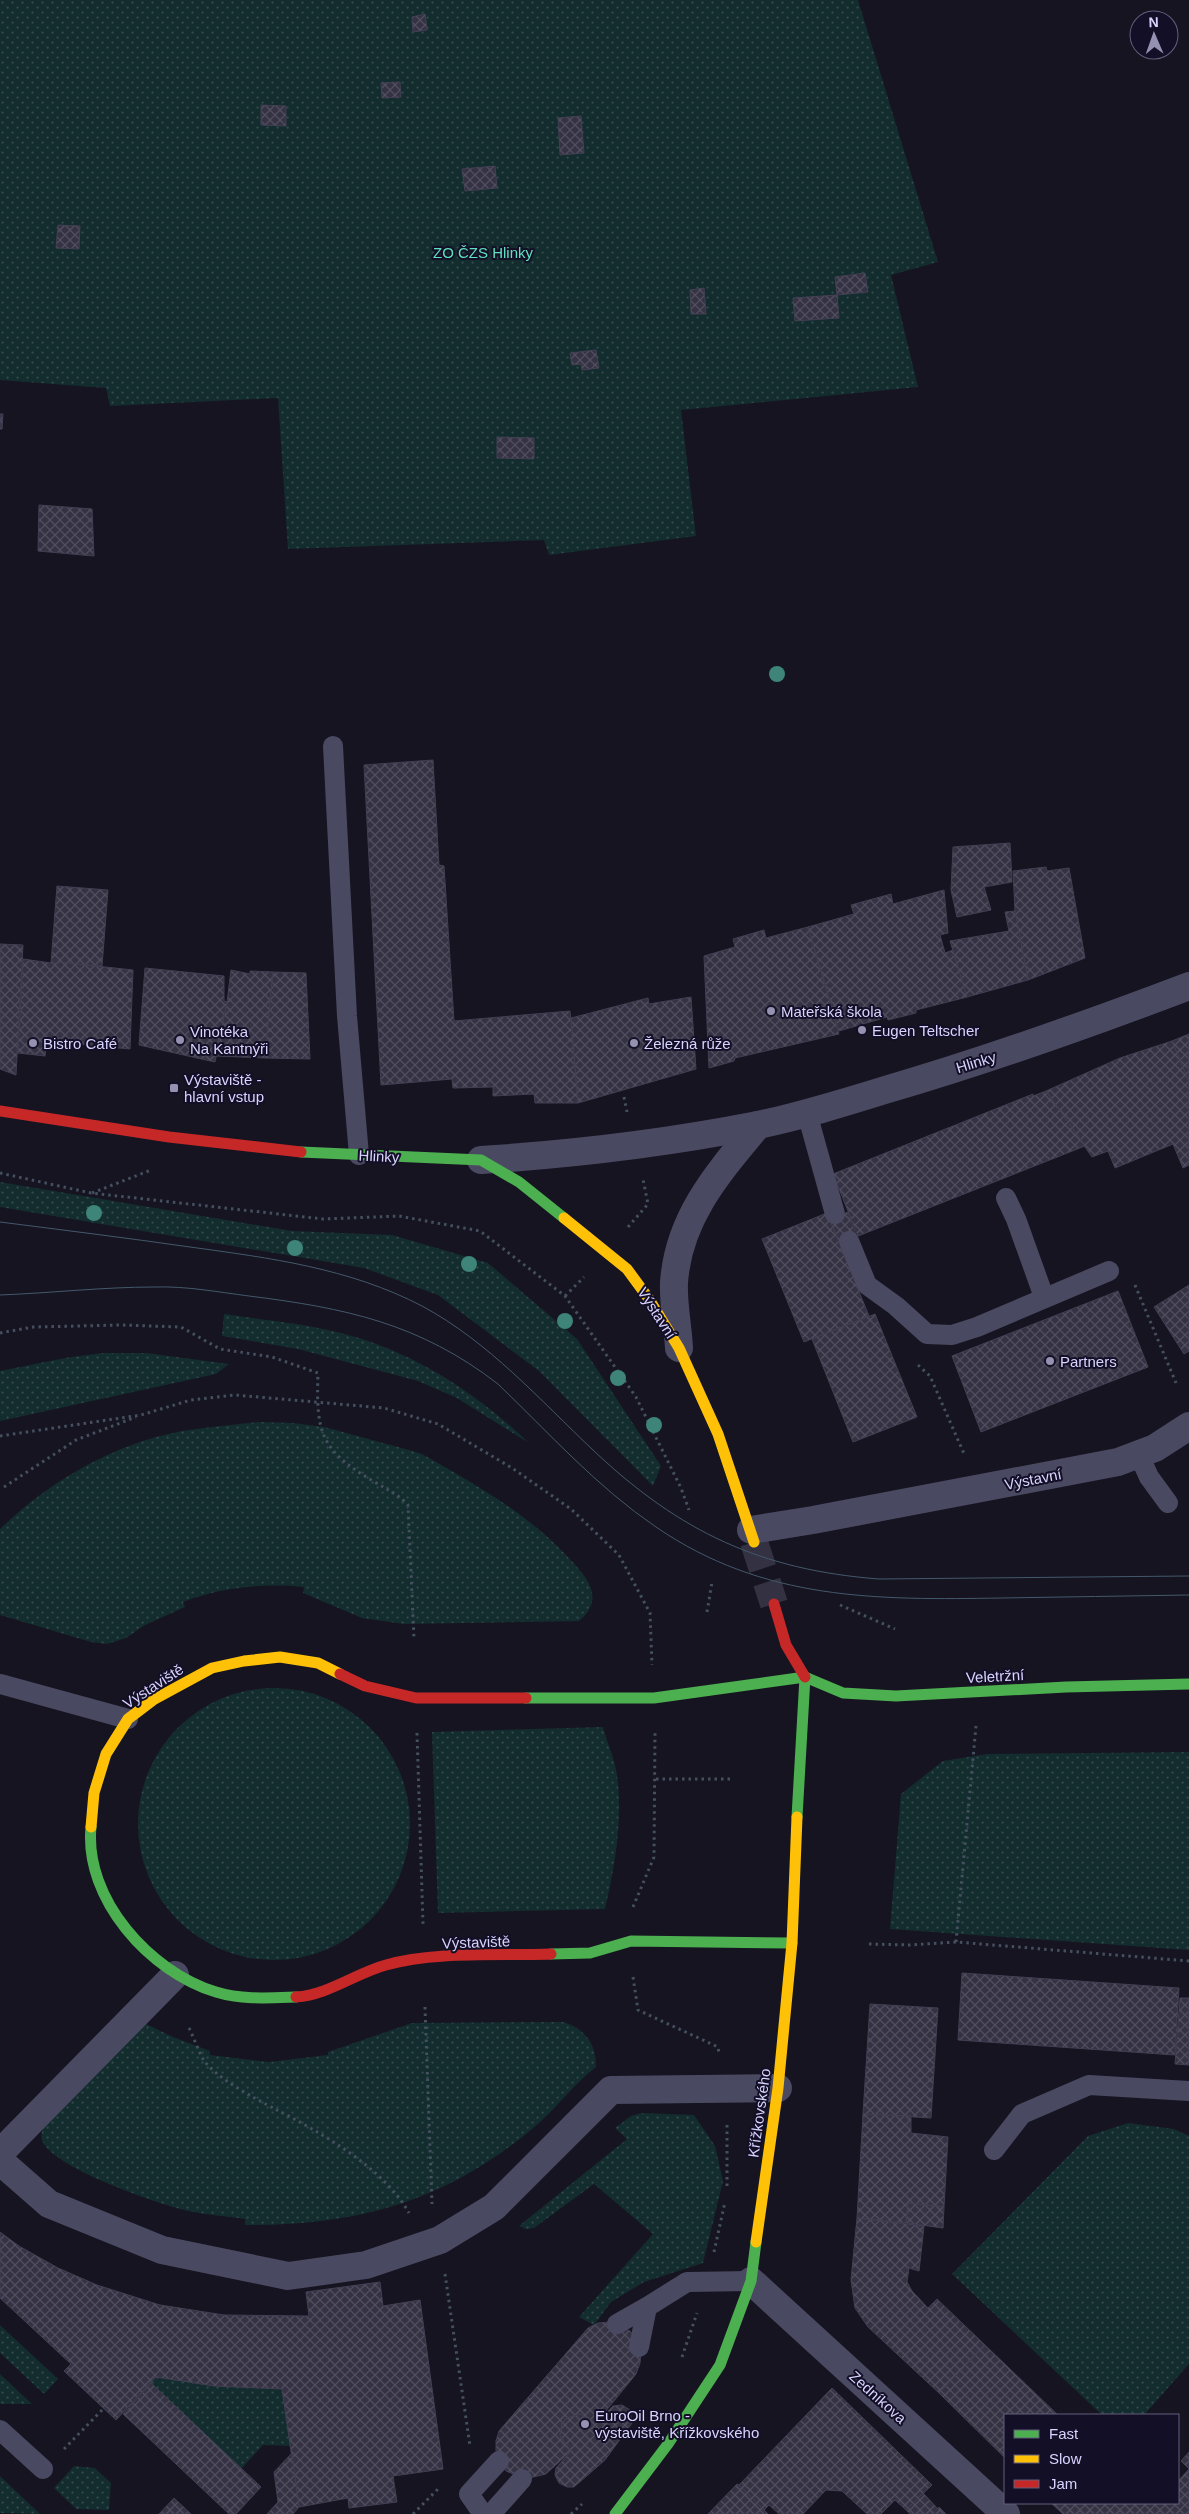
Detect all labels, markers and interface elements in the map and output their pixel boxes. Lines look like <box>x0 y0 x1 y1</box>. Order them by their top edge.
north arrow <box>1129 10 1179 60</box>
text: N <box>1148 14 1159 30</box>
park label: ZO ČZS Hlinky <box>433 244 533 261</box>
place label: Mateřská škola <box>781 1003 883 1020</box>
marker: Mateřská škola <box>765 1005 777 1017</box>
place label: Eugen Teltscher <box>872 1022 979 1039</box>
place label: Vinotéka Na Kantnýři <box>190 1023 268 1057</box>
marker: Eugen Teltscher <box>856 1024 868 1036</box>
marker: Vinotéka Na Kantnýři <box>174 1034 186 1046</box>
place label: Bistro Café <box>43 1035 117 1052</box>
place label: Železná růže <box>644 1035 731 1052</box>
marker: Bistro Café <box>27 1037 39 1049</box>
marker: Železná růže <box>628 1037 640 1049</box>
street label: Hlinky <box>954 1048 998 1076</box>
place label: Výstaviště - hlavní vstup <box>184 1071 264 1105</box>
marker: Výstaviště - hlavní vstup <box>168 1082 180 1094</box>
street label: Hlinky <box>358 1146 400 1166</box>
street label: Výstavní <box>634 1284 680 1342</box>
place label: Partners <box>1060 1353 1117 1370</box>
marker: Partners <box>1044 1355 1056 1367</box>
street label: Výstavní <box>1003 1465 1064 1493</box>
street label: Výstaviště <box>120 1660 186 1712</box>
street label: Veletržní <box>965 1666 1025 1686</box>
street label: Výstaviště <box>442 1932 510 1952</box>
street label: Křížkovského <box>744 2067 774 2159</box>
street label: Zedníkova <box>846 2367 910 2427</box>
place label: EuroOil Brno - výstaviště, Křížkovského <box>595 2407 759 2441</box>
legend <box>1004 2414 1179 2504</box>
marker: EuroOil Brno - výstaviště, Křížkovského <box>579 2418 591 2430</box>
text: Fast <box>1049 2425 1079 2442</box>
text: Slow <box>1049 2450 1082 2467</box>
text: Jam <box>1049 2475 1077 2492</box>

